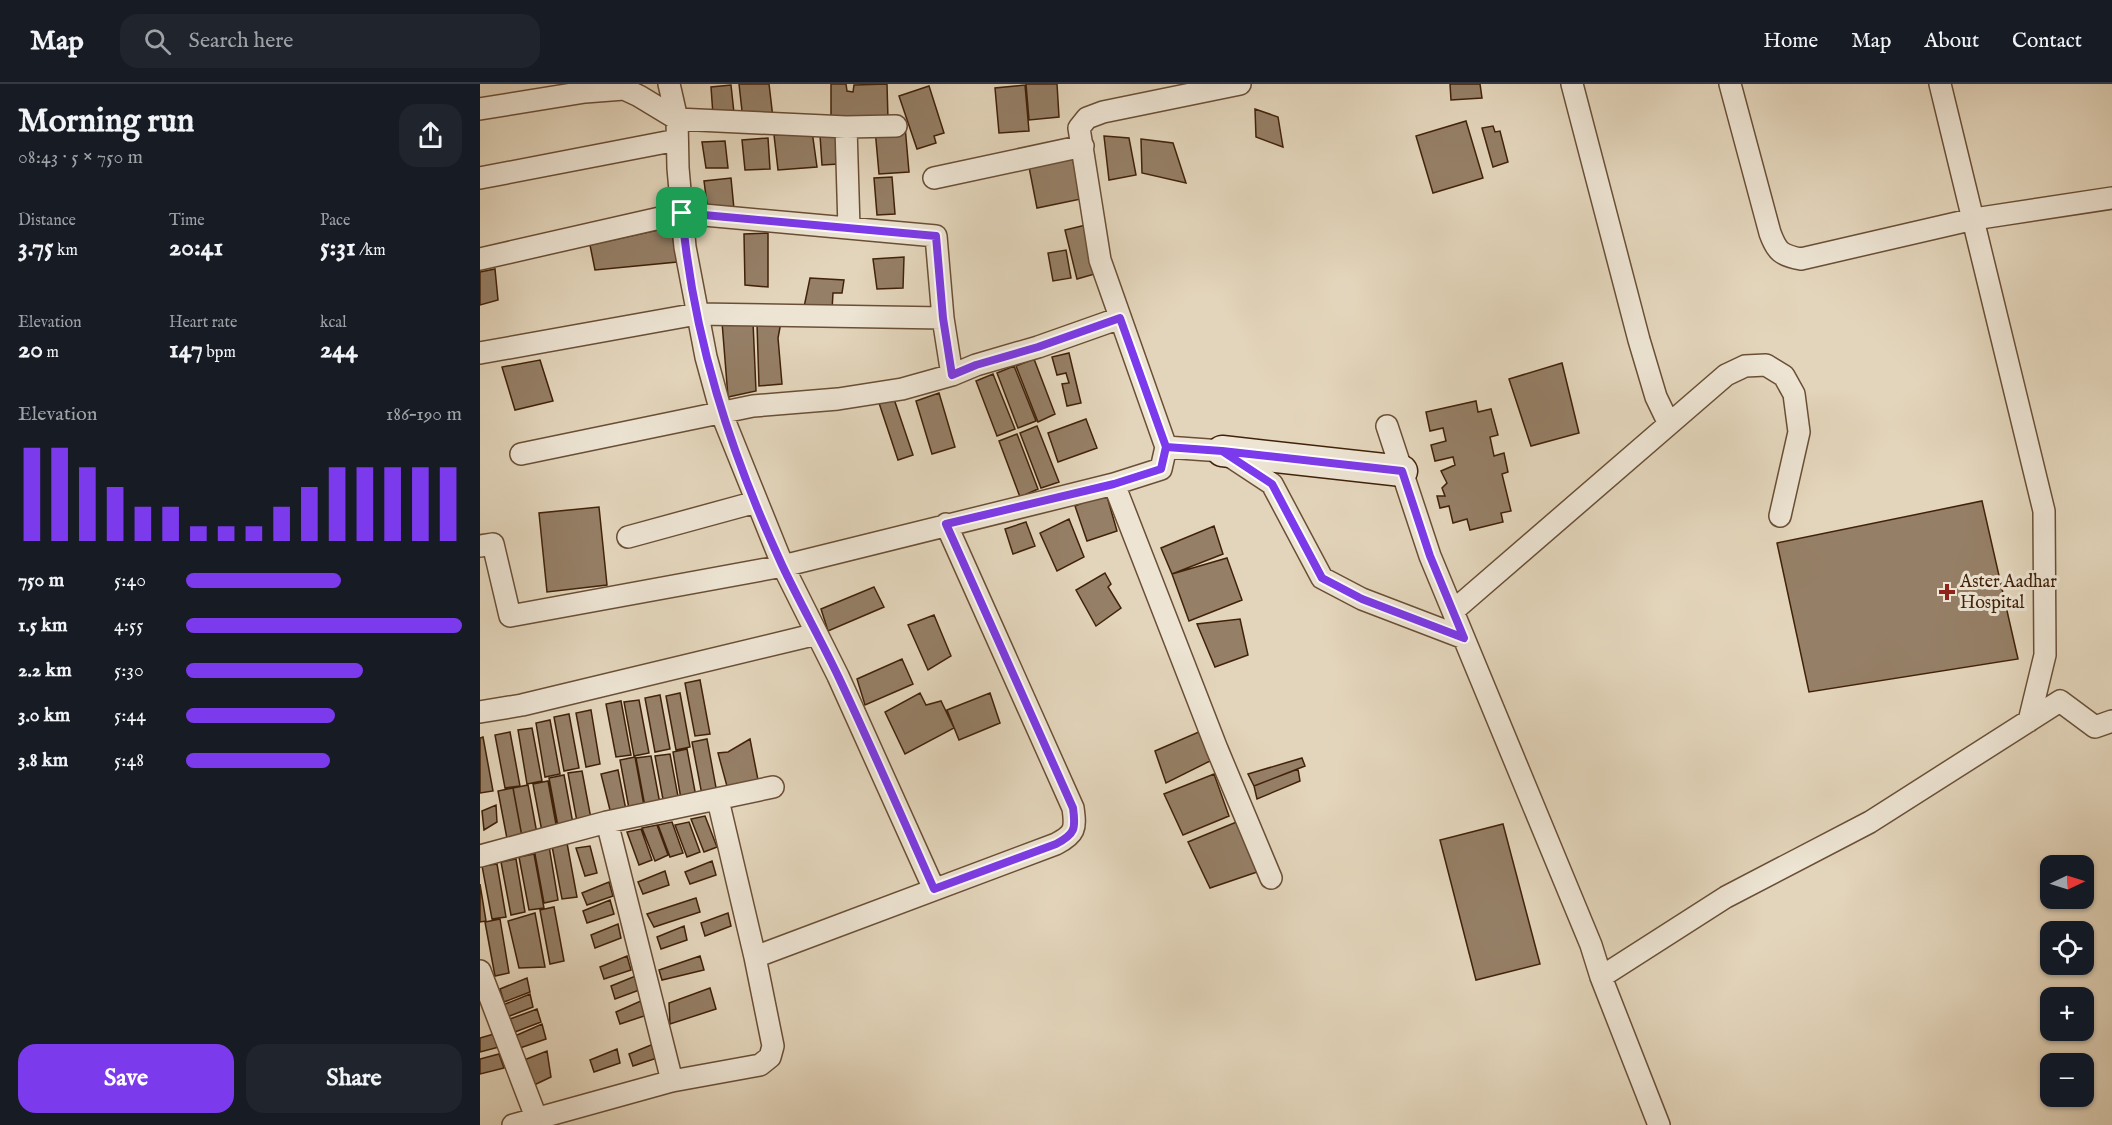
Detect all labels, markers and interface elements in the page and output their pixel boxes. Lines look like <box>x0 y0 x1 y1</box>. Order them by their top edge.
search box <box>120 14 540 68</box>
text: Map <box>30 24 84 59</box>
icon: search <box>141 25 174 58</box>
text: Search here <box>189 27 293 55</box>
text: Home <box>1763 28 1818 55</box>
text: Map <box>1851 28 1891 55</box>
text: About <box>1924 28 1979 55</box>
text: Contact <box>2012 28 2082 55</box>
text: Morning run <box>18 101 194 143</box>
button: share <box>399 104 462 167</box>
text: 08:43 · 5 × 750 m <box>18 145 143 170</box>
pin <box>656 187 707 238</box>
icon: arrive <box>665 196 698 229</box>
text: Distance <box>18 211 76 231</box>
text: Time <box>169 211 205 231</box>
text: Pace <box>320 211 350 231</box>
text: 3.75 <box>18 231 54 264</box>
text: 20:41 <box>169 231 223 264</box>
text: 5:31 <box>320 231 356 264</box>
text: km <box>54 241 78 261</box>
text: /km <box>356 241 386 261</box>
text: Elevation <box>18 313 81 333</box>
text: Heart rate <box>169 313 237 333</box>
text: kcal <box>320 313 347 333</box>
text: 20 <box>18 333 43 366</box>
text: 147 <box>169 333 203 366</box>
text: 244 <box>320 333 358 366</box>
text: m <box>43 343 59 363</box>
text: bpm <box>203 343 236 363</box>
text: Elevation <box>18 402 97 427</box>
text: 186–190 m <box>386 402 462 427</box>
text: 750 m <box>18 568 64 593</box>
text: 5:40 <box>114 568 146 593</box>
place label: Aster Aadhar Hospital <box>1959 571 2057 615</box>
marker: Aster Aadhar Hospital <box>1938 583 1956 601</box>
text: 1.5 km <box>18 613 68 638</box>
text: 4:55 <box>114 613 144 638</box>
text: 2.2 km <box>18 658 72 683</box>
text: 5:30 <box>114 658 144 683</box>
text: 3.0 km <box>18 703 70 728</box>
text: 5:44 <box>114 703 146 728</box>
text: 3.8 km <box>18 748 68 773</box>
text: 5:48 <box>114 748 144 773</box>
north arrow <box>2040 855 2094 909</box>
map controls <box>2040 855 2094 1107</box>
button: locate <box>2040 921 2094 975</box>
button: + <box>2040 987 2094 1041</box>
button: Save <box>18 1044 234 1113</box>
button: Share <box>246 1044 462 1113</box>
button: − <box>2040 1053 2094 1107</box>

